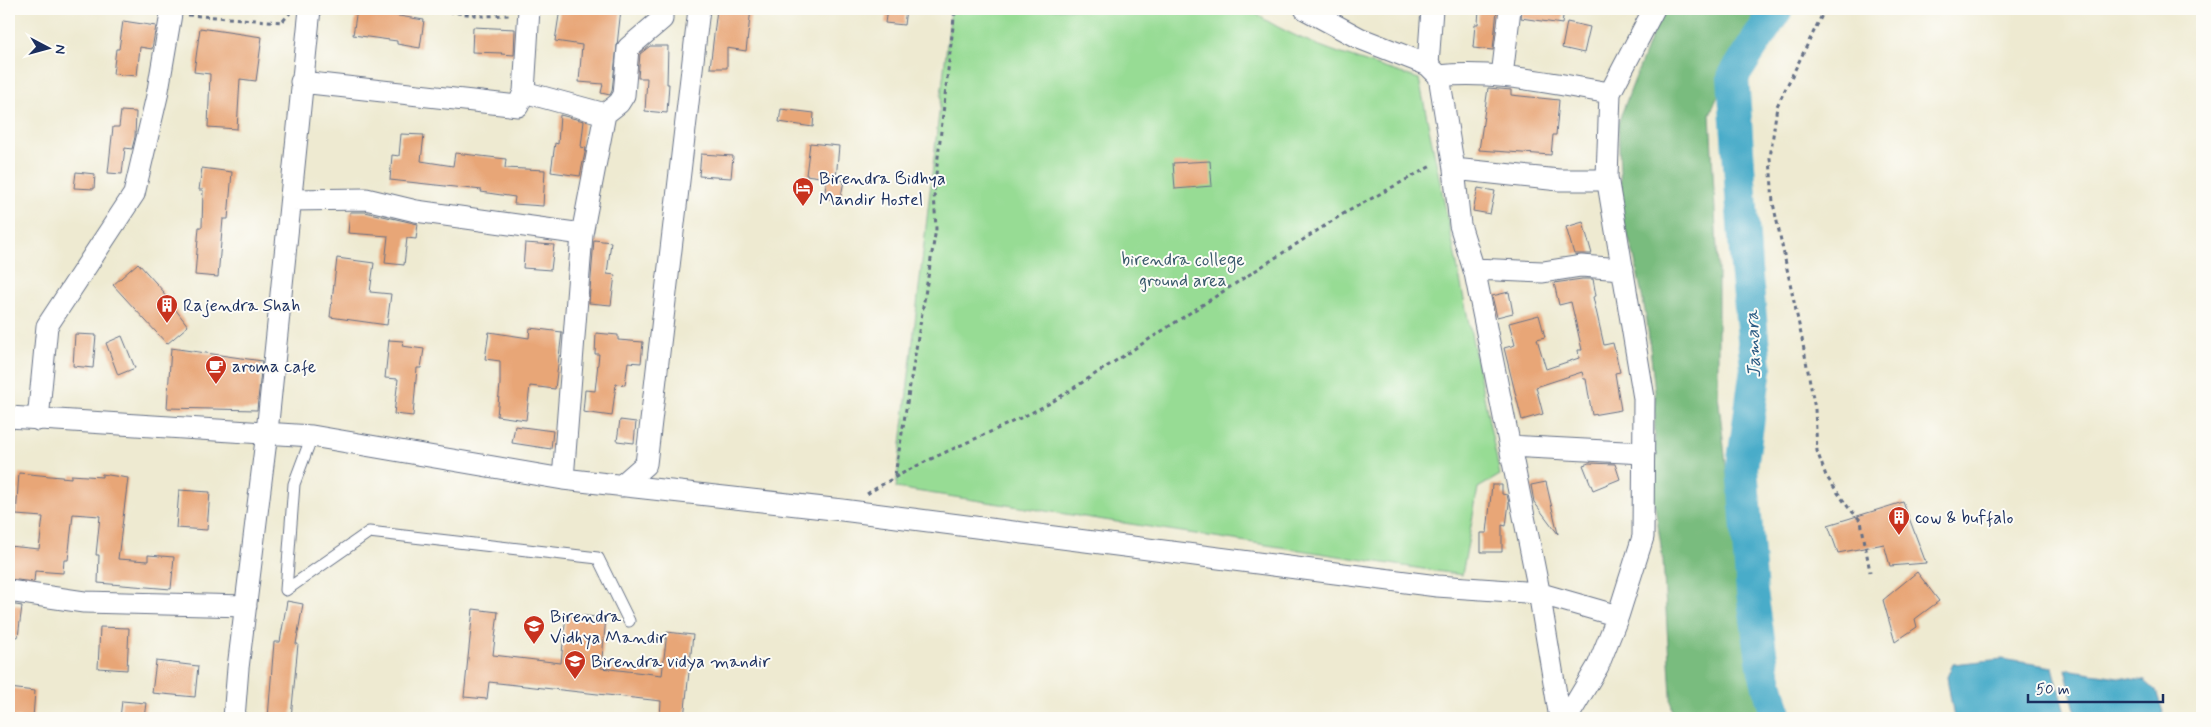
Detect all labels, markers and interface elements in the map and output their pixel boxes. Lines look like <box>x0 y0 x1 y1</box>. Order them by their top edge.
north arrow <box>22 22 72 72</box>
text: N <box>50 44 69 55</box>
place label: Birendra Bidhya Mandir Hostel <box>819 167 946 212</box>
hotel icon: Birendra Bidhya Mandir Hostel <box>791 176 815 207</box>
park label: birendra college ground area <box>1121 248 1245 293</box>
building icon: Rajendra Shah <box>155 293 179 324</box>
place label: Rajendra Shah <box>183 294 301 318</box>
water label: Jamara <box>1740 309 1767 378</box>
cafe icon: aroma cafe <box>204 354 228 385</box>
place label: aroma cafe <box>232 355 316 379</box>
building icon: cow & buffalo <box>1887 505 1911 536</box>
place label: cow & buffalo <box>1915 506 2013 530</box>
place label: Birendra Vidhya Mandir <box>550 605 667 650</box>
school or university icon: Birendra Vidhya Mandir <box>522 614 546 645</box>
school or university icon: Birendra vidya mandir <box>563 649 587 680</box>
place label: Birendra vidya mandir <box>591 650 771 674</box>
scale bar <box>2028 672 2164 704</box>
text: 50 m <box>2036 680 2070 700</box>

